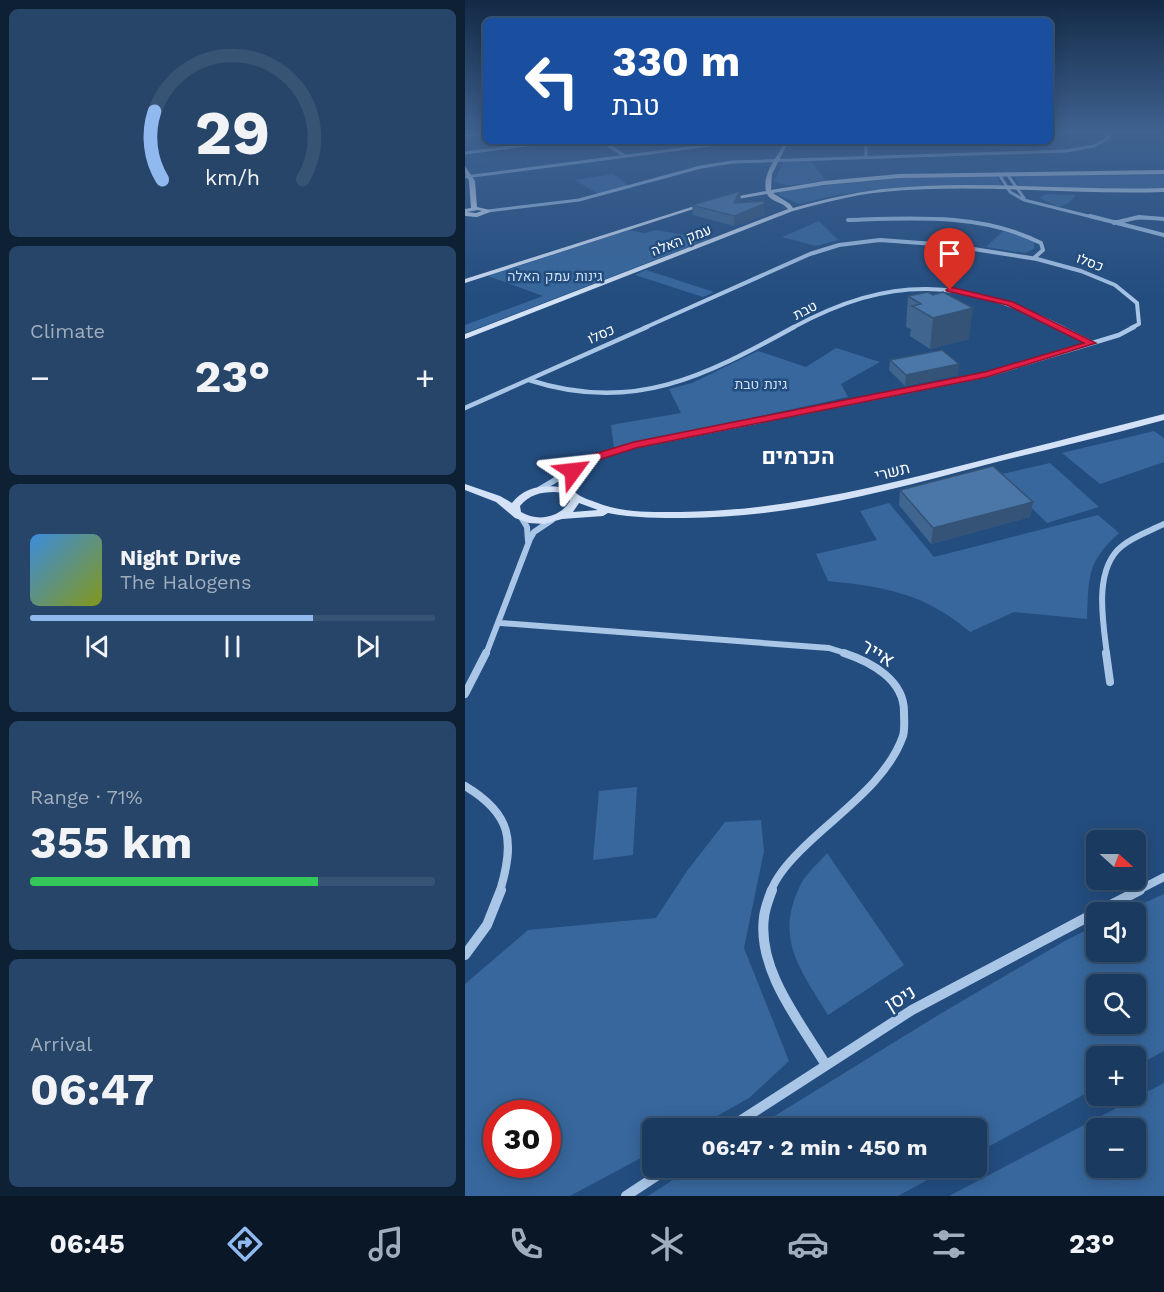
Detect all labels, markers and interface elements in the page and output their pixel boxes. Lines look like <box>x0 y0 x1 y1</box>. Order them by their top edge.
text: 330 m <box>612 37 740 86</box>
icon: left <box>513 42 591 120</box>
text: טבת <box>612 90 660 122</box>
text: 29 <box>195 96 270 169</box>
text: km/h <box>205 166 260 191</box>
street label: עמק האלה <box>649 221 713 259</box>
pin <box>924 228 975 290</box>
icon: arrive <box>933 237 966 270</box>
street label: כסלו <box>1074 250 1106 274</box>
park label: גינות עמק האלה <box>507 268 603 284</box>
street label: טבת <box>790 297 820 323</box>
text: Climate <box>30 319 105 343</box>
street label: כסלו <box>585 321 617 347</box>
text: 23° <box>195 350 270 403</box>
text: − <box>30 358 50 397</box>
text: + <box>415 358 435 397</box>
park label: גינת טבת <box>735 376 787 392</box>
position arrow <box>541 439 605 503</box>
district label: הכרמים <box>761 444 835 469</box>
street label: תשרי <box>873 458 912 485</box>
text: Night Drive <box>120 545 241 570</box>
text: The Halogens <box>120 570 252 594</box>
icon: previous <box>81 630 114 663</box>
icon: pause <box>216 630 249 663</box>
icon: next <box>351 630 384 663</box>
street label: אייר <box>857 634 899 672</box>
text: Range · 71% <box>30 785 143 809</box>
text: 355 km <box>30 816 192 869</box>
north arrow <box>1086 830 1146 890</box>
map controls <box>1086 830 1146 1178</box>
button: sound <box>1086 902 1146 962</box>
button: search <box>1086 974 1146 1034</box>
street label: ניסן <box>880 980 920 1016</box>
text: Arrival <box>30 1032 92 1056</box>
button: + <box>1086 1046 1146 1106</box>
text: 06:47 <box>30 1063 154 1116</box>
speed limit sign: 30 <box>483 1100 561 1178</box>
button: − <box>1086 1118 1146 1178</box>
text: 06:47 · 2 min · 450 m <box>702 1135 927 1160</box>
icon: directions <box>224 1223 266 1265</box>
icon: music <box>365 1223 407 1265</box>
icon: phone <box>505 1223 547 1265</box>
icon: climate <box>646 1223 688 1265</box>
icon: car <box>787 1223 829 1265</box>
icon: filters <box>928 1223 970 1265</box>
text: 06:45 <box>49 1228 125 1260</box>
text: 23° <box>1069 1228 1115 1260</box>

